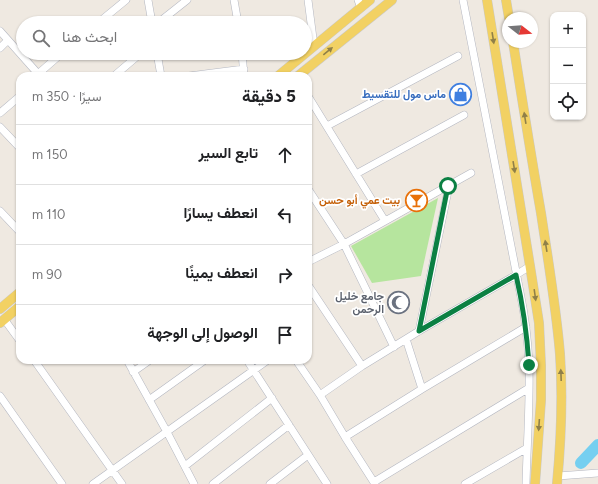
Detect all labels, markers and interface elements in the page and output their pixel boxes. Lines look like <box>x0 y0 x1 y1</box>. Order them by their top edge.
north arrow <box>502 12 538 48</box>
map controls <box>550 12 586 120</box>
button: + <box>550 12 586 48</box>
search box <box>16 16 312 60</box>
icon: search <box>30 27 52 49</box>
text: ابحث هنا <box>62 28 117 46</box>
one-way arrow <box>490 32 496 45</box>
one-way arrow <box>323 47 334 56</box>
button: − <box>550 48 586 84</box>
shop icon: ماس مول للتقسيط <box>448 81 474 107</box>
button: locate <box>550 84 586 120</box>
text: 5 دقيقة <box>242 86 296 106</box>
place label: ماس مول للتقسيط <box>362 88 446 101</box>
text: سيرًا · 350 m <box>32 89 101 104</box>
one-way arrow <box>522 112 528 124</box>
text: تابع السير <box>198 144 258 162</box>
icon: ahead <box>274 144 296 166</box>
text: 150 m <box>32 147 67 162</box>
one-way arrow <box>511 161 517 173</box>
route start <box>439 177 457 195</box>
bar icon: بيت عمي أبو حسن <box>403 187 429 213</box>
place label: بيت عمي أبو حسن <box>319 194 400 209</box>
text: انعطف يسارًا <box>183 204 258 222</box>
icon: left <box>274 204 296 226</box>
text: 110 m <box>32 207 65 222</box>
one-way arrow <box>543 240 549 252</box>
text: انعطف يمينًا <box>185 264 258 282</box>
icon: right <box>274 264 296 286</box>
text: 90 m <box>32 267 62 282</box>
mosque icon: جامع خليل الرحمن <box>386 289 412 315</box>
one-way arrow <box>532 289 538 301</box>
place label: جامع خليل الرحمن <box>335 290 385 316</box>
text: الوصول إلى الوجهة <box>147 324 258 342</box>
icon: arrive <box>274 324 296 346</box>
route end <box>520 356 538 374</box>
one-way arrow <box>557 369 564 381</box>
one-way arrow <box>536 419 543 431</box>

